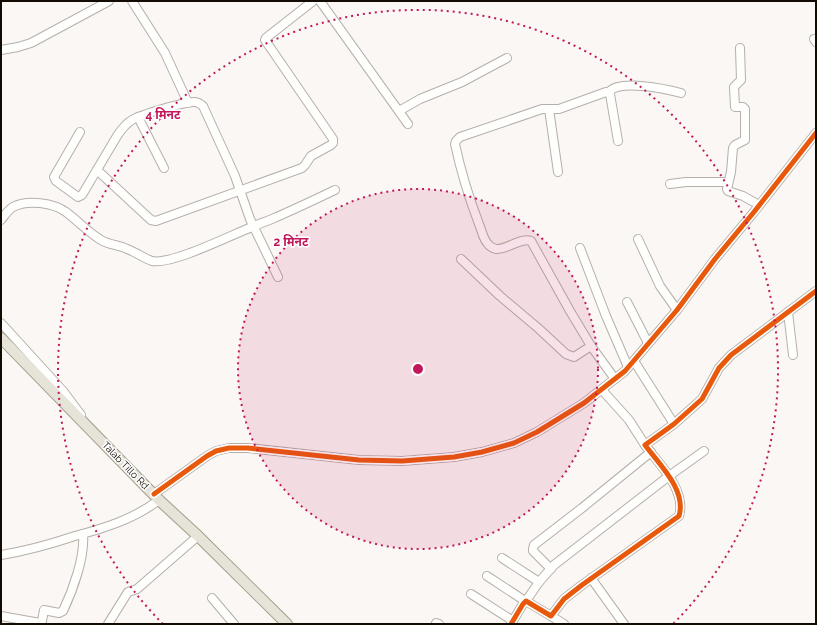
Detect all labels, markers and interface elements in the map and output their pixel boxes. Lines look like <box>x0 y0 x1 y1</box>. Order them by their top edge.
text: 4 मिनट <box>146 107 181 122</box>
text: 2 मिनट <box>274 234 309 249</box>
centre of rings <box>411 362 425 376</box>
street label: Talab Tillo Rd <box>100 439 151 491</box>

